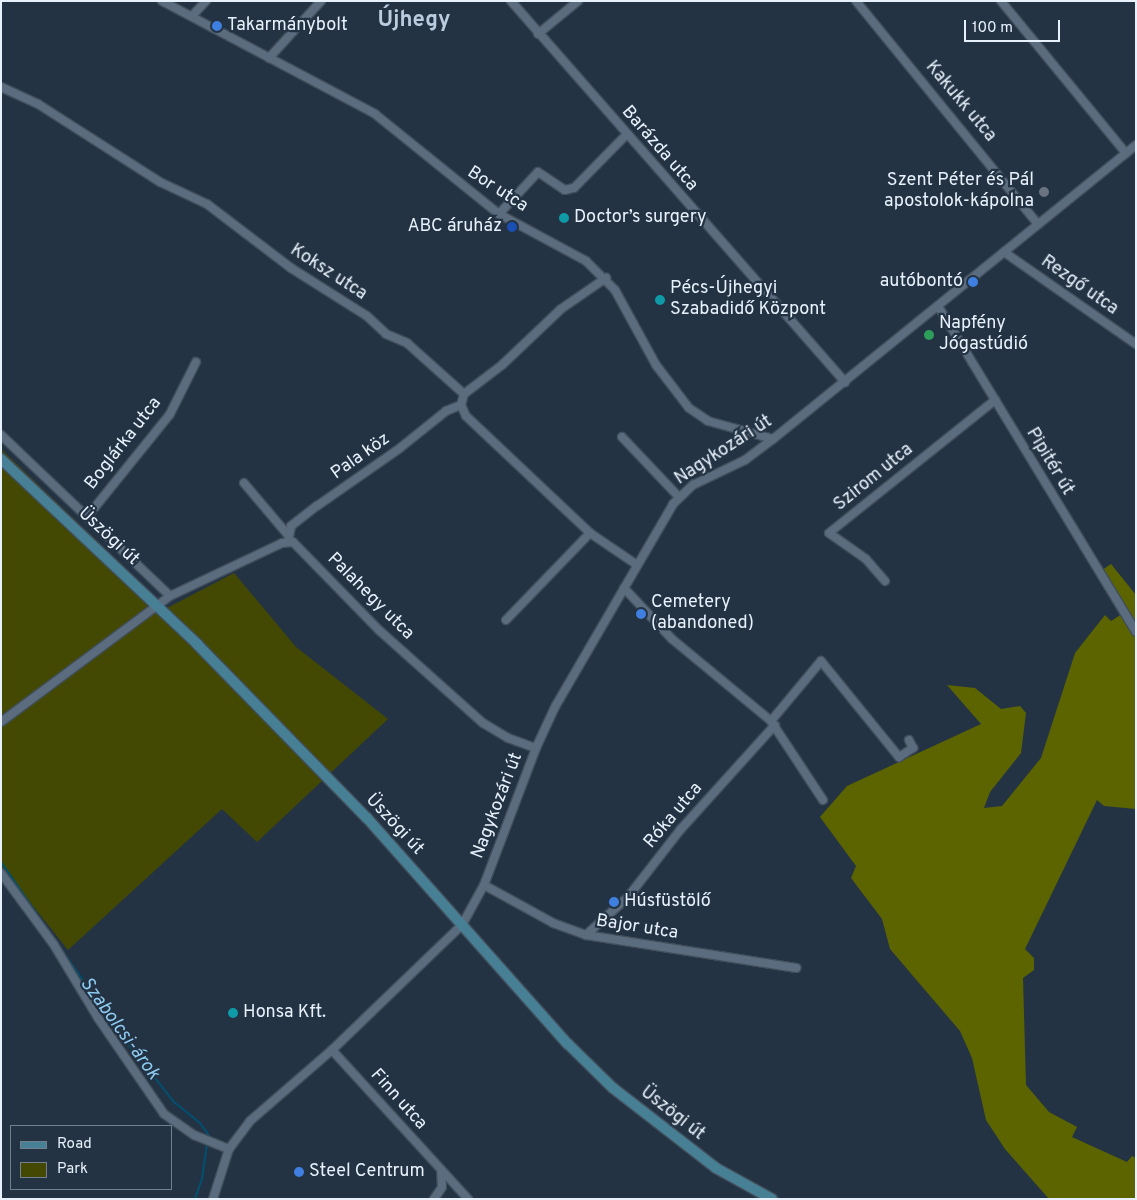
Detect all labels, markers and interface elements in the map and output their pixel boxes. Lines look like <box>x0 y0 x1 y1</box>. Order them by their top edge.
district label: Újhegy <box>378 8 450 34</box>
scale bar <box>967 10 1063 42</box>
place label: Takarmánybolt <box>227 15 348 37</box>
text: 100 m <box>972 19 1013 38</box>
marker: Takarmánybolt <box>211 20 223 32</box>
street label: Kakukk utca <box>920 57 1000 147</box>
street label: Barázda utca <box>616 102 702 196</box>
street label: Bor utca <box>463 162 531 218</box>
place label: Szent Péter és Pál apostolok-kápolna <box>884 171 1034 213</box>
marker: Szent Péter és Pál apostolok-kápolna <box>1038 186 1050 198</box>
place label: Doctor’s surgery <box>574 207 706 229</box>
marker: Doctor’s surgery <box>558 212 570 224</box>
place label: ABC áruház <box>408 216 502 238</box>
marker: ABC áruház <box>506 221 518 233</box>
street label: Koksz utca <box>286 240 370 306</box>
street label: Rezgő utca <box>1036 251 1122 321</box>
place label: autóbontó <box>880 271 963 293</box>
marker: autóbontó <box>967 276 979 288</box>
place label: Pécs-Újhegyi Szabadidő Központ <box>670 279 826 322</box>
marker: Pécs-Újhegyi Szabadidő Központ <box>654 294 666 306</box>
place label: Napfény Jógastúdió <box>939 314 1028 356</box>
marker: Napfény Jógastúdió <box>923 329 935 341</box>
street label: Boglárka utca <box>81 393 167 495</box>
street label: Nagykozári út <box>671 411 777 491</box>
street label: Pipitér út <box>1020 424 1078 500</box>
street label: Pala köz <box>327 429 395 485</box>
street label: Szirom utca <box>830 440 918 516</box>
street label: Üszögi út <box>73 503 143 571</box>
street label: Palahegy utca <box>322 549 418 645</box>
place label: Cemetery (abandoned) <box>651 593 754 636</box>
marker: Cemetery (abandoned) <box>635 608 647 620</box>
street label: Nagykozári út <box>468 750 528 862</box>
street label: Róka utca <box>640 779 708 853</box>
street label: Üszögi út <box>360 790 428 860</box>
place label: Húsfüstölő <box>624 891 711 913</box>
marker: Húsfüstölő <box>608 896 620 908</box>
street label: Bajor utca <box>594 911 680 945</box>
water label: Szabolcsi-árok <box>74 973 164 1085</box>
place label: Honsa Kft. <box>243 1002 326 1024</box>
marker: Honsa Kft. <box>227 1007 239 1019</box>
street label: Finn utca <box>365 1065 431 1135</box>
street label: Üszögi út <box>636 1082 708 1146</box>
legend <box>10 1125 172 1190</box>
text: Road <box>57 1135 92 1154</box>
text: Park <box>57 1160 88 1179</box>
place label: Steel Centrum <box>309 1161 425 1183</box>
marker: Steel Centrum <box>293 1166 305 1178</box>

